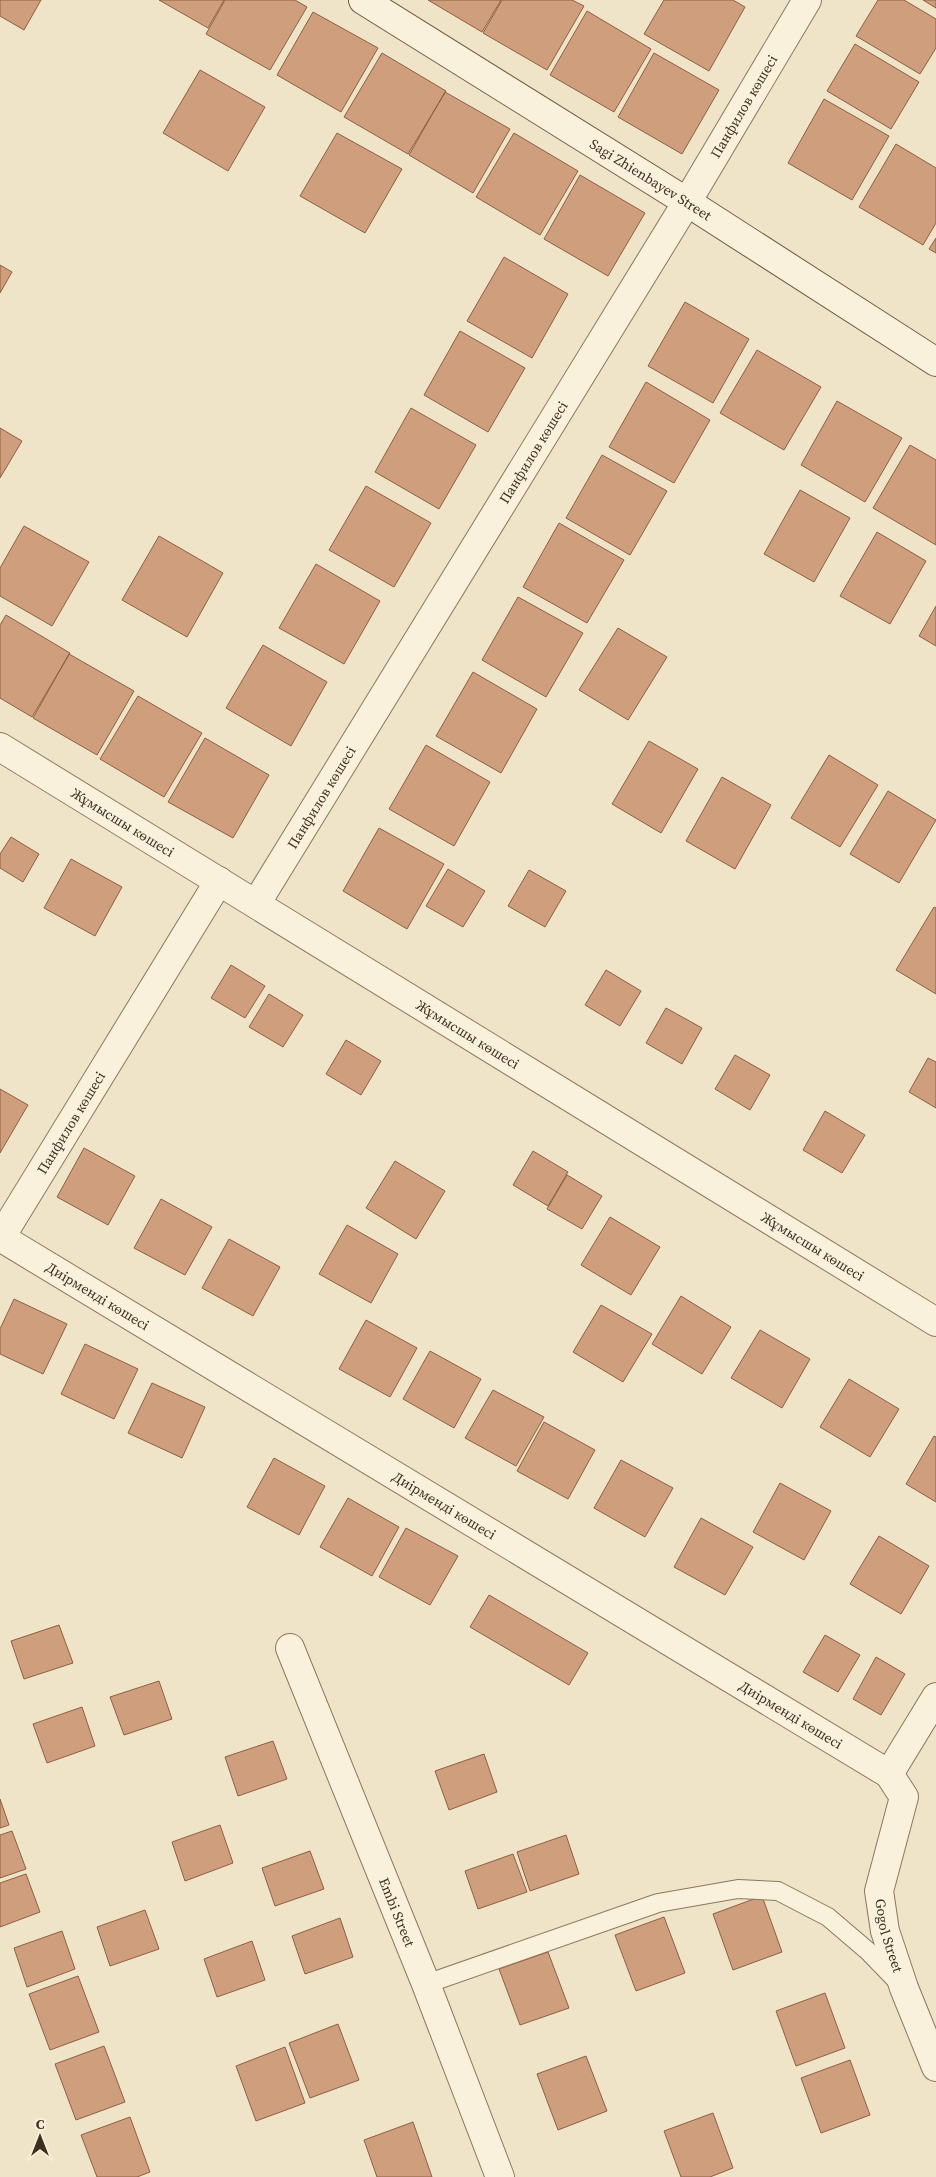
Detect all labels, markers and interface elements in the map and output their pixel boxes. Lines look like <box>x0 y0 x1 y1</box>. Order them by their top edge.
street label: Панфилов көшесі <box>705 51 782 162</box>
street label: Sagi Zhienbayev Street <box>586 134 716 225</box>
street label: Панфилов көшесі <box>494 397 572 507</box>
street label: Панфилов көшесі <box>282 742 361 853</box>
street label: Жұмысшы көшесі <box>67 783 178 862</box>
street label: Жұмысшы көшесі <box>412 995 523 1074</box>
street label: Панфилов көшесі <box>32 1068 110 1178</box>
street label: Жұмысшы көшесі <box>757 1207 868 1286</box>
street label: Диірменді көшесі <box>42 1257 153 1335</box>
street label: Диірменді көшесі <box>389 1466 500 1544</box>
street label: Диірменді көшесі <box>735 1676 846 1754</box>
street label: Embi Street <box>374 1875 420 1950</box>
street label: Gogol Street <box>870 1897 908 1975</box>
north arrow <box>15 2112 65 2162</box>
text: С <box>36 2114 45 2134</box>

